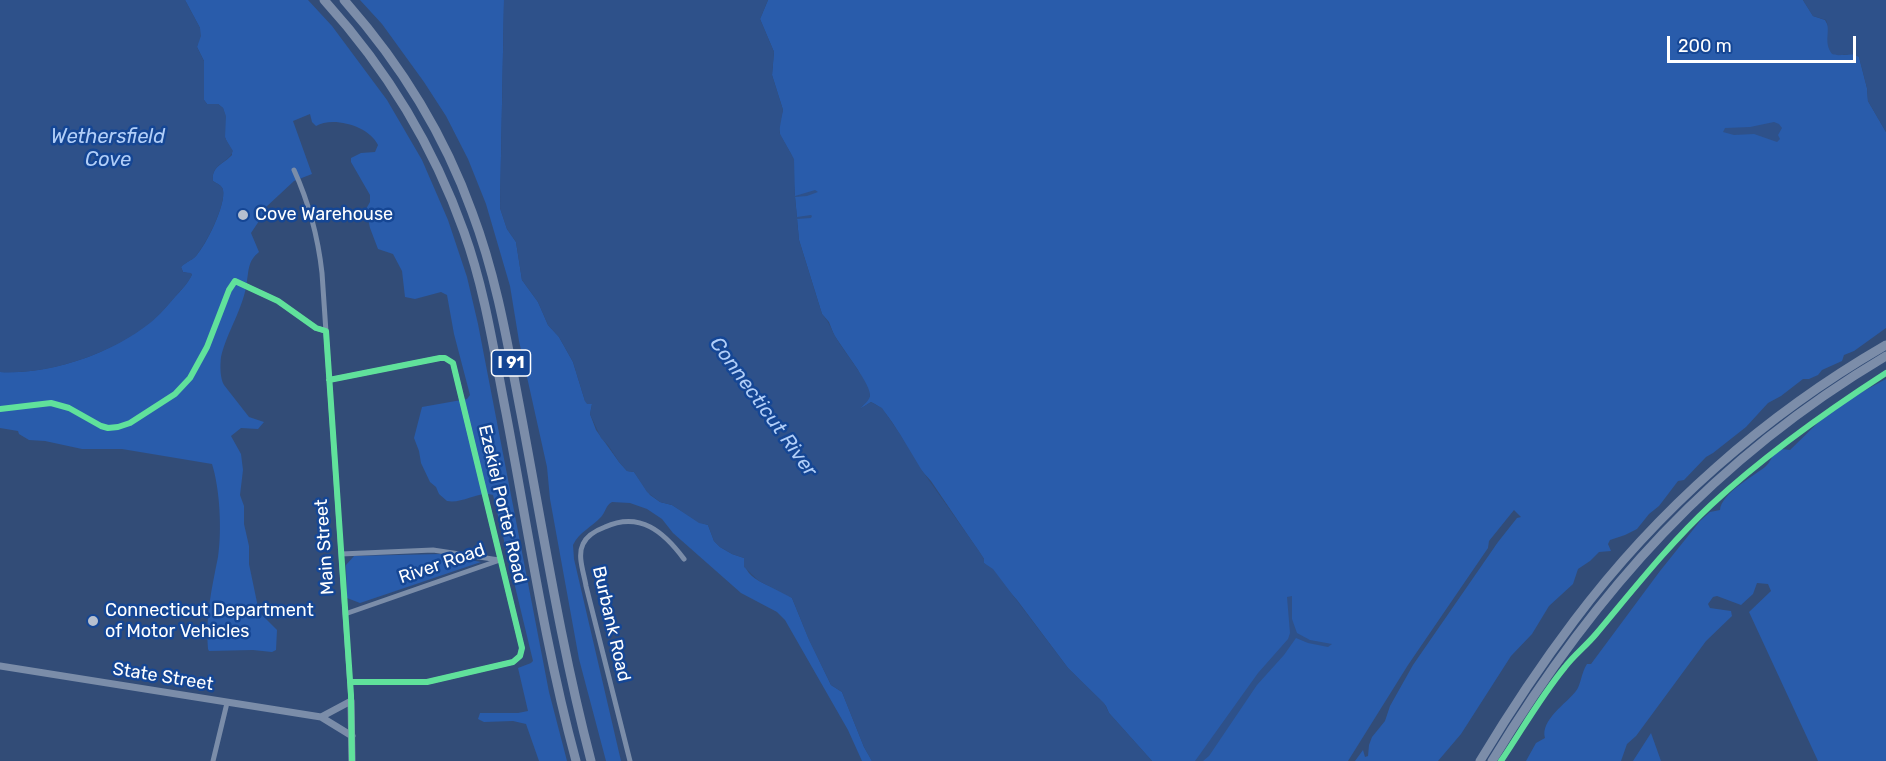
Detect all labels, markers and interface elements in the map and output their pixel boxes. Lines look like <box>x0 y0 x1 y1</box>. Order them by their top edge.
scale bar <box>1670 24 1859 62</box>
text: 200 m <box>1678 35 1732 57</box>
water label: Wethersfield Cove <box>51 125 165 172</box>
place label: Cove Warehouse <box>255 204 393 226</box>
marker: Cove Warehouse <box>236 208 250 222</box>
water label: Connecticut River <box>704 332 822 482</box>
road number: I 91 <box>492 350 530 376</box>
street label: Ezekiel Porter Road <box>473 423 531 585</box>
street label: Main Street <box>311 498 339 596</box>
street label: River Road <box>396 539 488 589</box>
street label: Burbank Road <box>587 564 635 684</box>
place label: Connecticut Department of Motor Vehicles <box>105 600 314 642</box>
marker: Connecticut Department of Motor Vehicles <box>86 614 100 628</box>
street label: State Street <box>111 658 215 696</box>

